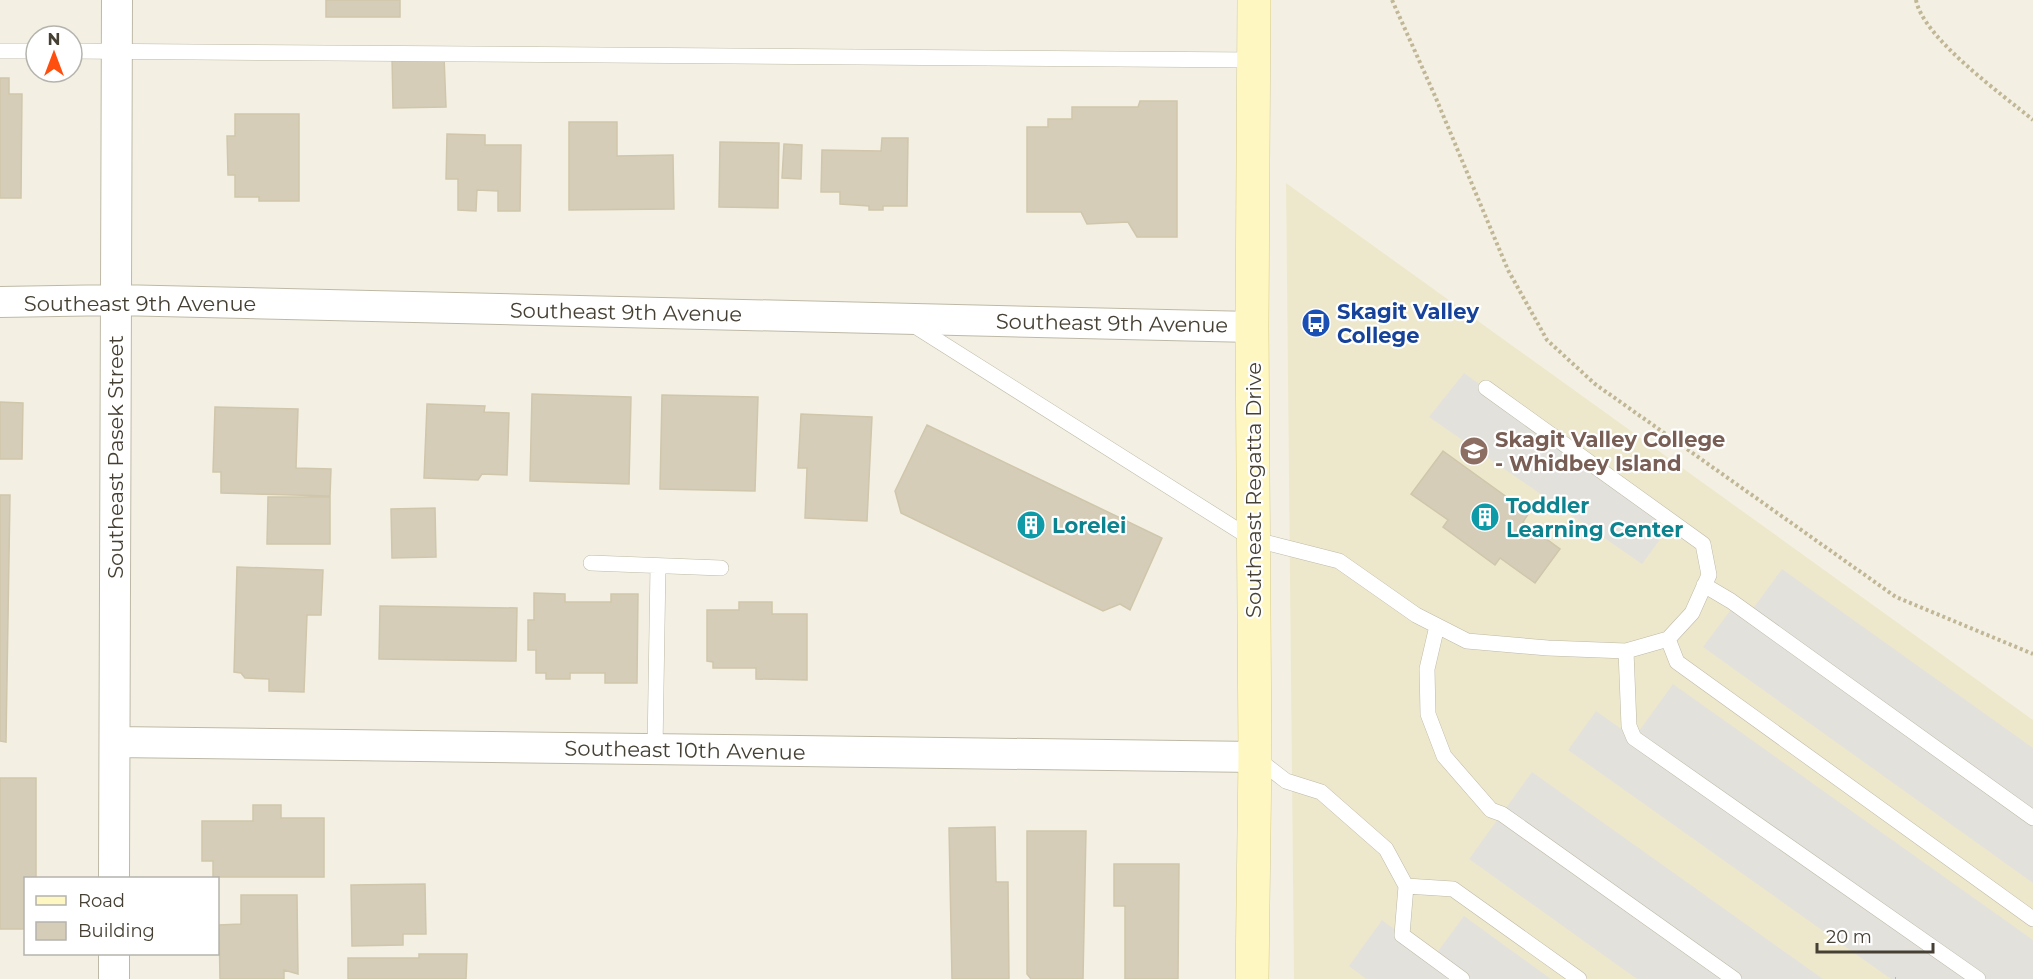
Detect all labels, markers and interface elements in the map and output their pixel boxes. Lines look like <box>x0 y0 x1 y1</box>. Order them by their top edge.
north arrow <box>24 24 84 84</box>
text: N <box>48 30 60 49</box>
street label: Southeast 9th Avenue <box>24 291 256 316</box>
street label: Southeast 9th Avenue <box>510 297 742 327</box>
place label: Skagit Valley College <box>1337 299 1479 348</box>
bus stop icon: Skagit Valley College <box>1300 307 1332 339</box>
street label: Southeast 9th Avenue <box>996 308 1228 338</box>
street label: Southeast Pasek Street <box>103 335 128 579</box>
street label: Southeast Regatta Drive <box>1241 362 1266 618</box>
place label: Skagit Valley College - Whidbey Island <box>1495 427 1725 476</box>
school or university icon: Skagit Valley College - Whidbey Island <box>1458 435 1490 467</box>
place label: Toddler Learning Center <box>1506 493 1683 542</box>
building icon: Toddler Learning Center <box>1469 501 1501 533</box>
building icon: Lorelei <box>1015 509 1047 541</box>
place label: Lorelei <box>1052 513 1126 538</box>
street label: Southeast 10th Avenue <box>564 735 806 765</box>
legend <box>24 877 219 955</box>
text: Road <box>78 890 125 912</box>
scale bar <box>1817 916 1932 954</box>
text: Building <box>78 920 155 942</box>
text: 20 m <box>1826 926 1872 948</box>

